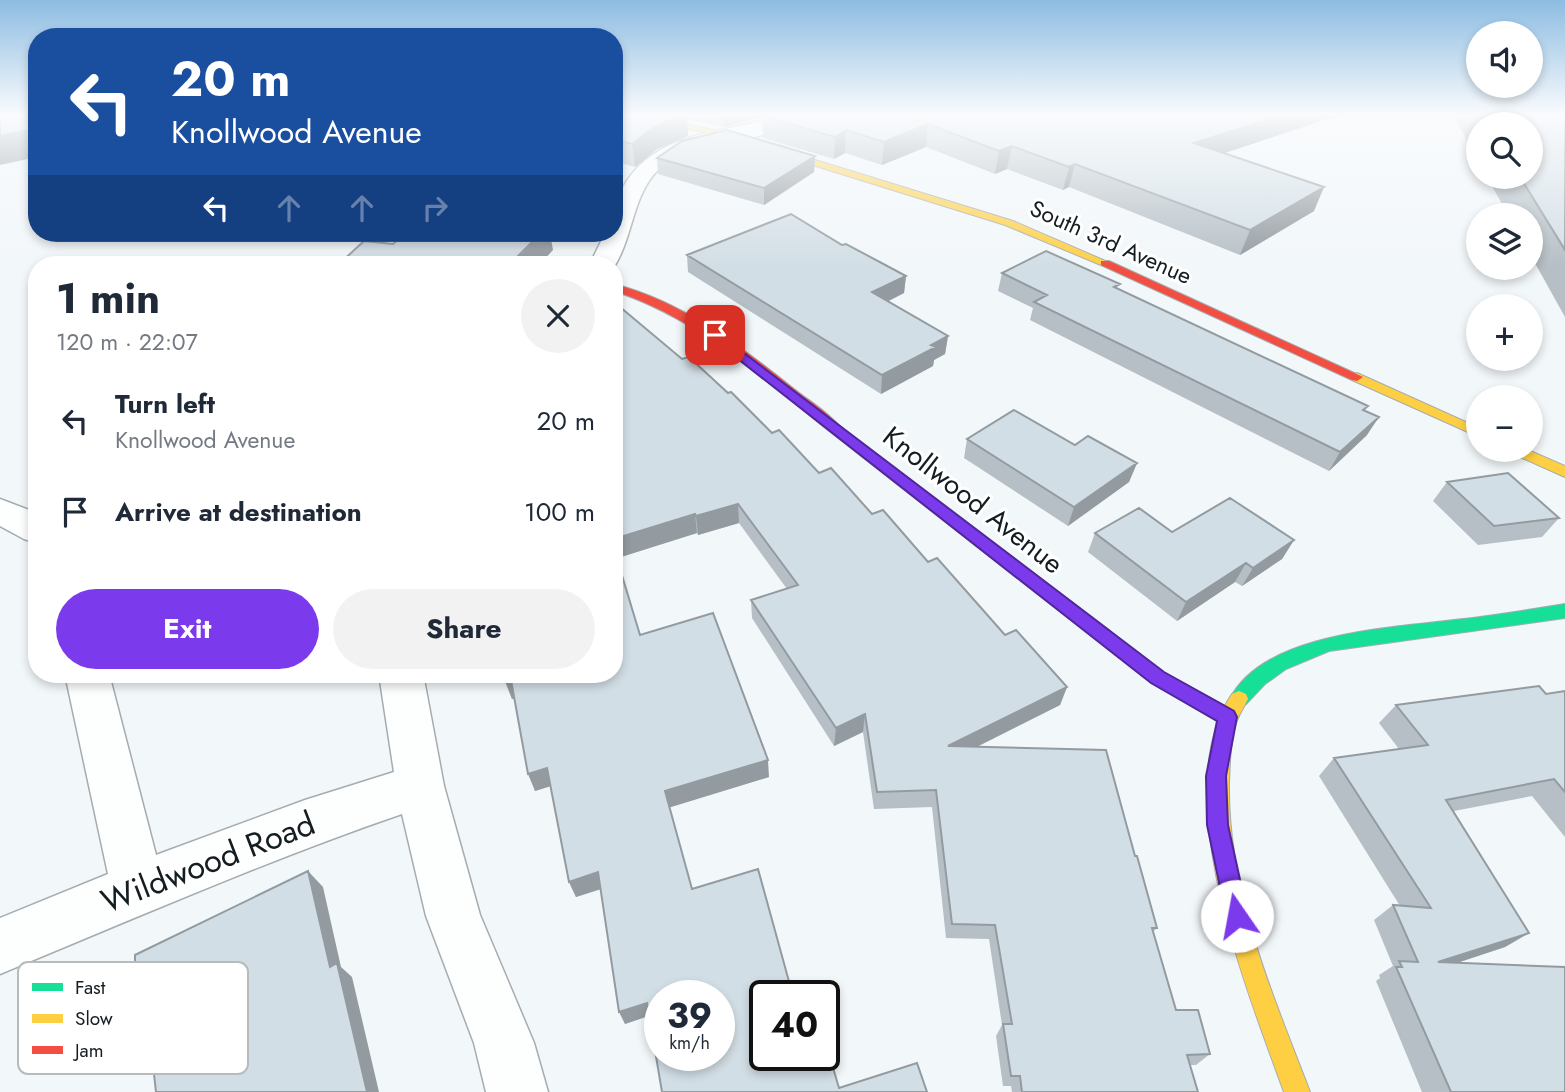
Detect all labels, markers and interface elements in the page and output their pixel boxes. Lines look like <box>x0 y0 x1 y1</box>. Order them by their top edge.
map controls <box>1466 21 1543 462</box>
button: sound <box>1466 21 1543 98</box>
text: 20 m <box>171 44 290 114</box>
icon: left <box>56 56 147 147</box>
text: Knollwood Avenue <box>171 109 422 155</box>
button: search <box>1466 112 1543 189</box>
icon: left <box>197 189 235 227</box>
icon: ahead <box>270 189 308 227</box>
icon: ahead <box>343 189 381 227</box>
icon: right <box>416 189 454 227</box>
street label: South 3rd Avenue <box>1025 191 1197 293</box>
button: layers <box>1466 203 1543 280</box>
text: 1 min <box>56 268 160 329</box>
button: close <box>521 279 595 353</box>
button: + <box>1466 294 1543 371</box>
pin <box>685 305 745 365</box>
icon: arrive <box>696 316 734 354</box>
text: 120 m · 22:07 <box>56 325 198 359</box>
text: Turn left <box>115 385 215 423</box>
button: − <box>1466 385 1543 462</box>
icon: left <box>56 402 94 440</box>
text: 20 m <box>537 402 595 440</box>
street label: Knollwood Avenue <box>874 416 1072 584</box>
text: Knollwood Avenue <box>115 423 295 457</box>
icon: arrive <box>56 493 94 531</box>
text: Arrive at destination <box>115 493 362 531</box>
text: 100 m <box>524 493 595 531</box>
button: Exit <box>56 589 319 669</box>
button: Share <box>333 589 595 669</box>
street label: Wildwood Road <box>94 800 322 924</box>
position arrow <box>1200 879 1274 953</box>
legend <box>18 962 248 1074</box>
text: Fast <box>75 974 106 1001</box>
speed limit sign: 40 <box>749 980 840 1071</box>
text: 39 <box>667 991 712 1041</box>
text: Slow <box>75 1005 113 1032</box>
text: km/h <box>669 1030 710 1056</box>
text: Jam <box>72 1037 104 1064</box>

